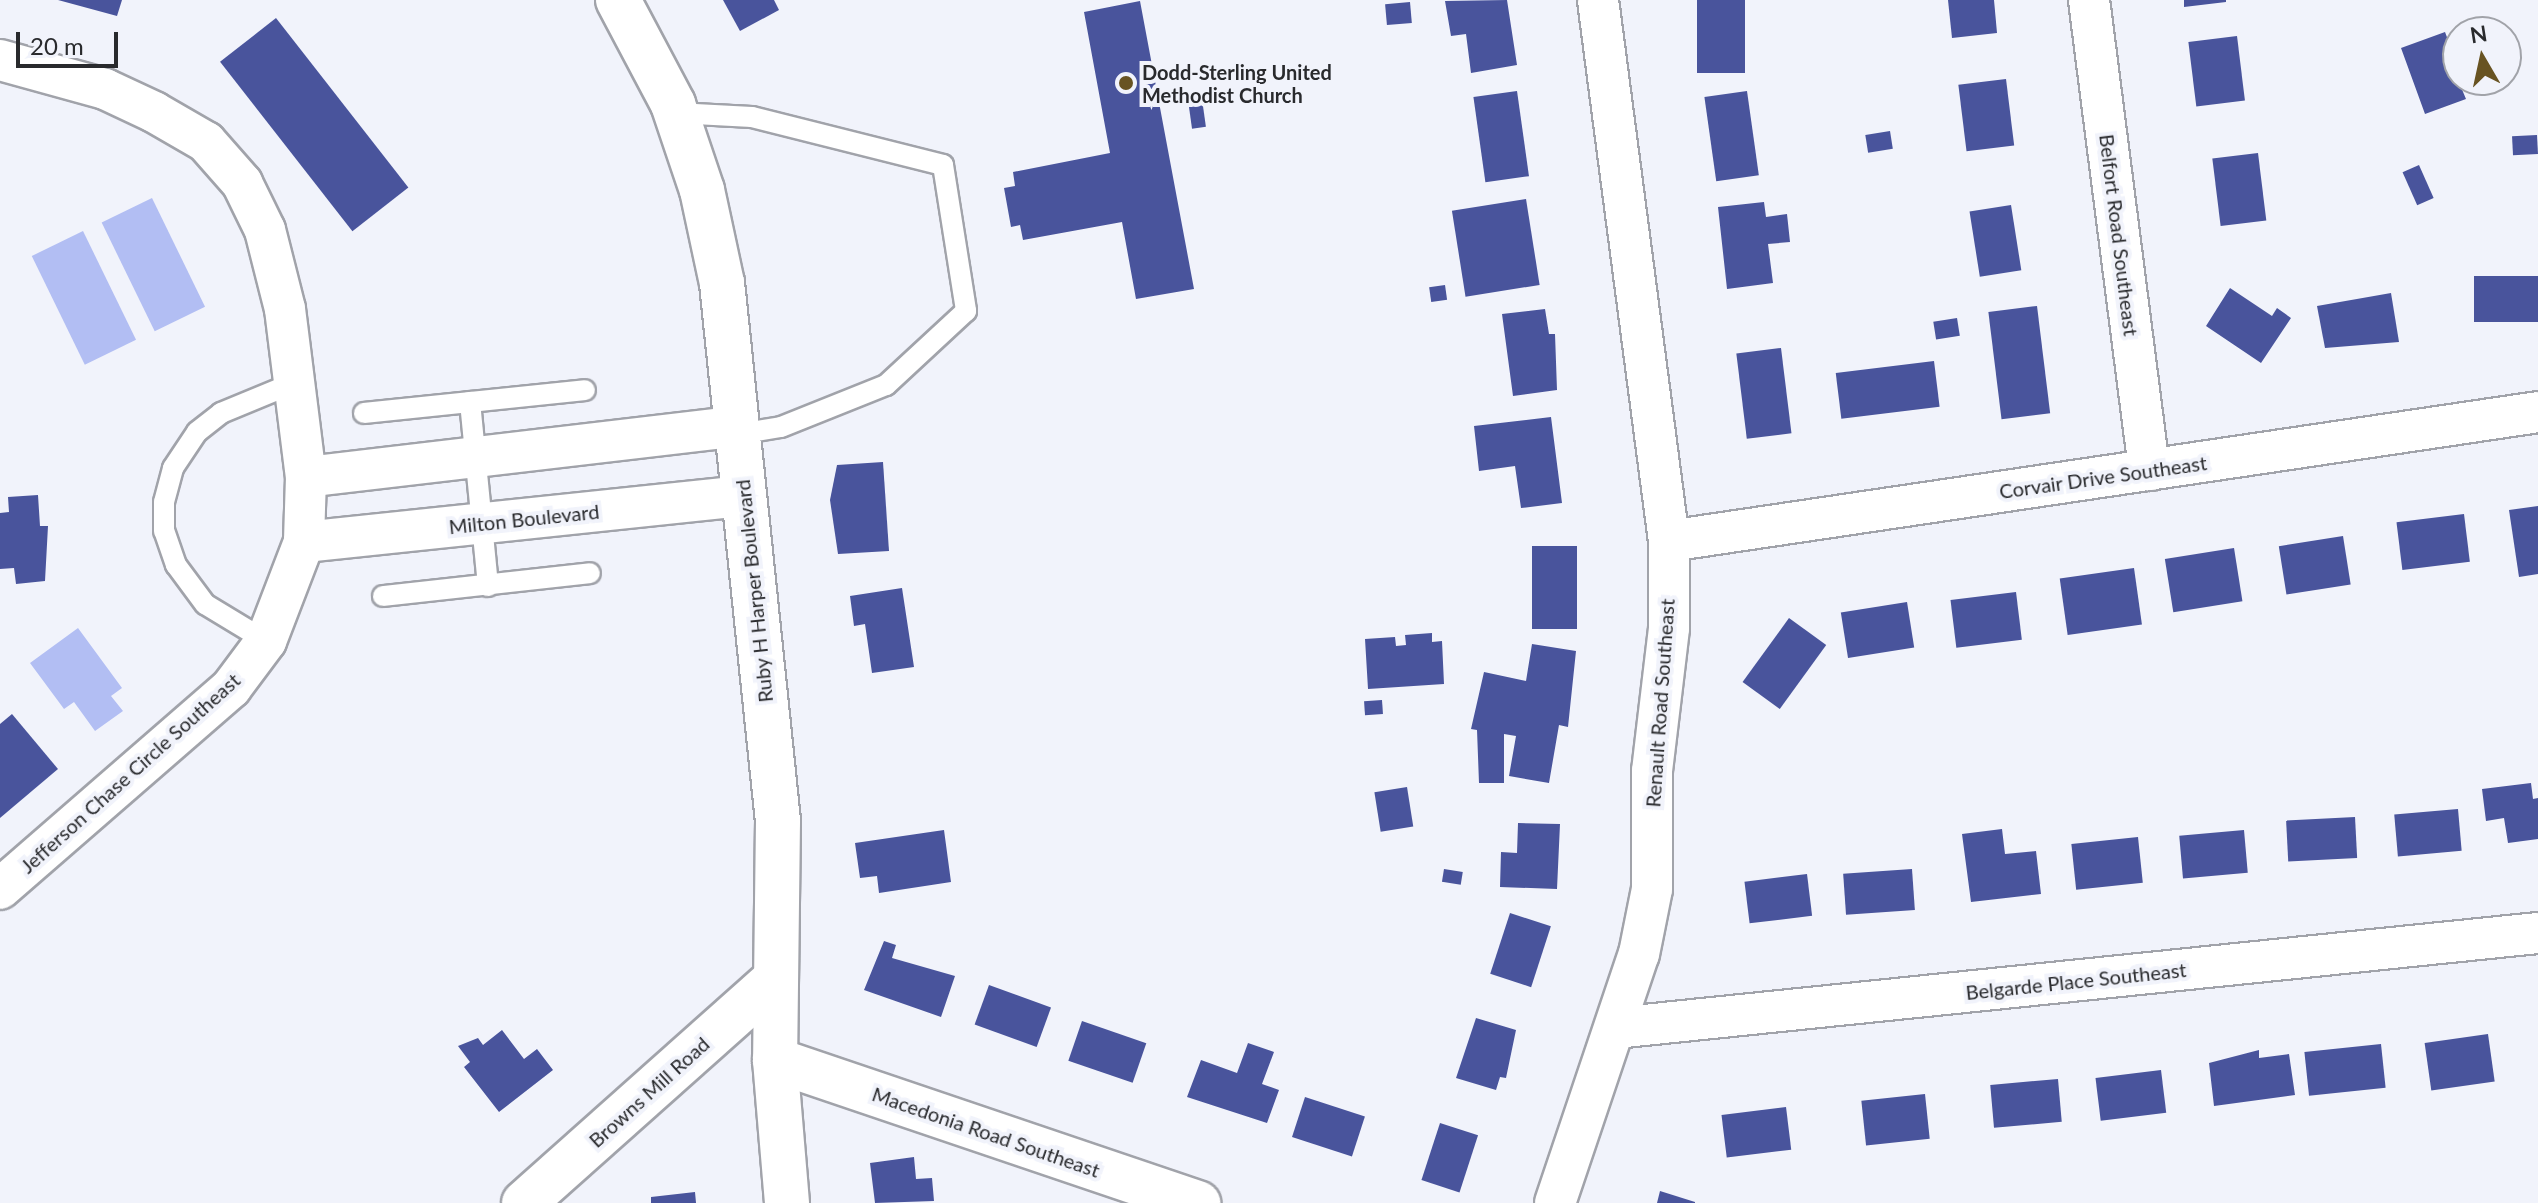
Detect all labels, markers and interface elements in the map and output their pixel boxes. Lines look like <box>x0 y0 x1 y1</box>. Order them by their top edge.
scale bar <box>20 16 122 66</box>
north arrow <box>2442 16 2522 96</box>
text: N <box>2468 19 2489 48</box>
text: 20 m <box>30 31 84 60</box>
place label: Dodd-Sterling United Methodist Church <box>1142 60 1332 107</box>
marker: Dodd-Sterling United Methodist Church <box>1117 74 1135 92</box>
street label: Belfort Road Southeast <box>2095 133 2143 337</box>
street label: Corvair Drive Southeast <box>1997 451 2209 503</box>
street label: Ruby H Harper Boulevard <box>730 478 778 704</box>
street label: Milton Boulevard <box>448 499 600 539</box>
street label: Renault Road Southeast <box>1641 598 1679 808</box>
street label: Jefferson Chase Circle Southeast <box>15 668 245 878</box>
street label: Belgarde Place Southeast <box>1964 957 2188 1005</box>
street label: Browns Mill Road <box>584 1032 714 1152</box>
street label: Macedonia Road Southeast <box>869 1082 1103 1182</box>

